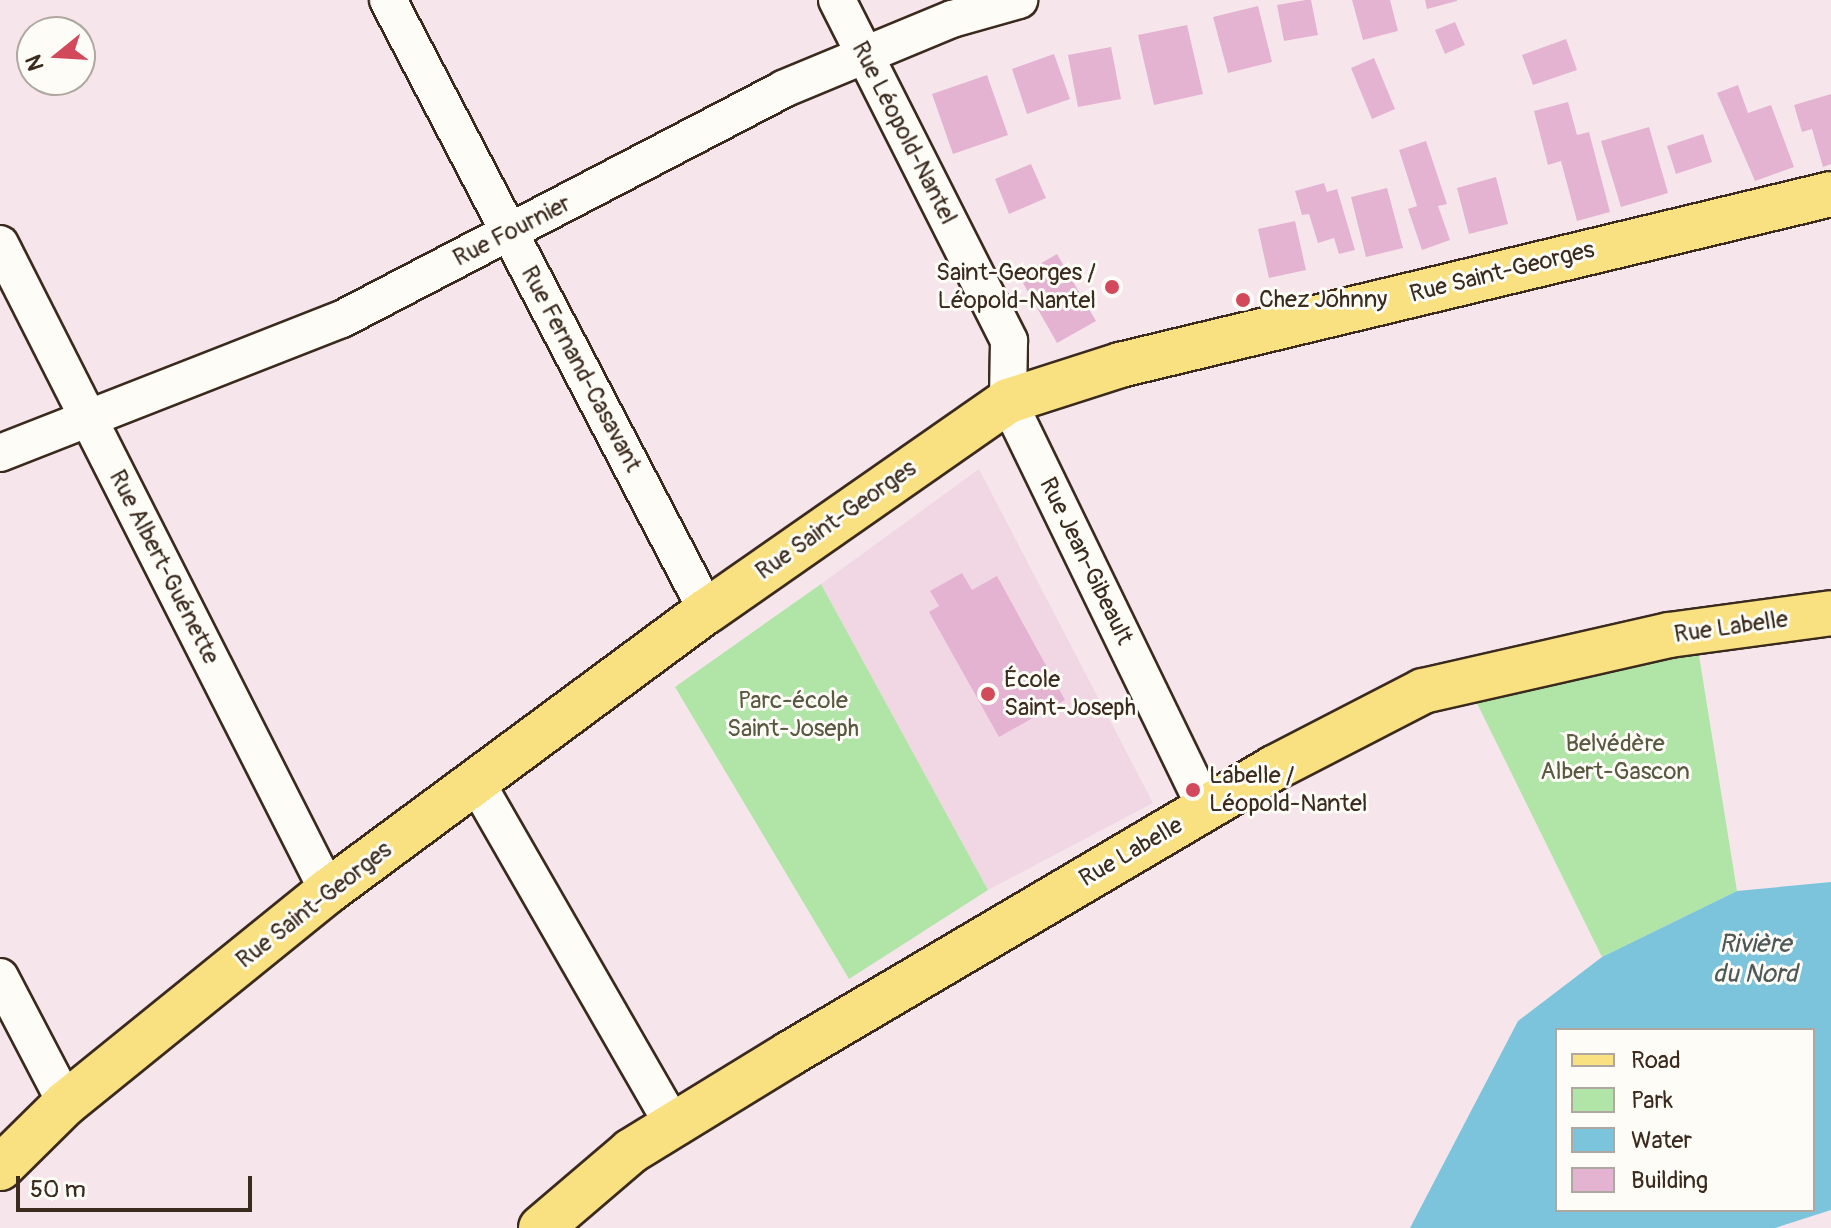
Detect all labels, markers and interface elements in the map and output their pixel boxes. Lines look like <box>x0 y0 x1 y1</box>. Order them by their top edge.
north arrow <box>16 16 96 96</box>
street label: Rue Léopold-Nantel <box>845 37 963 229</box>
text: N <box>19 51 51 74</box>
street label: Rue Fournier <box>448 189 576 273</box>
street label: Rue Saint-Georges <box>1407 235 1597 309</box>
place label: Saint-Georges / Léopold-Nantel <box>936 259 1096 315</box>
street label: Rue Fernand-Casavant <box>515 261 647 477</box>
marker: Saint-Georges / Léopold-Nantel <box>1103 278 1121 296</box>
place label: Chez Johnny <box>1259 286 1387 314</box>
marker: Chez Johnny <box>1234 291 1252 309</box>
street label: Rue Saint-Georges <box>750 454 922 586</box>
street label: Rue Albert-Guénette <box>103 465 225 669</box>
street label: Rue Jean-Gibeault <box>1033 473 1139 649</box>
street label: Rue Labelle <box>1672 605 1790 649</box>
place label: École Saint-Joseph <box>1004 666 1136 722</box>
marker: École Saint-Joseph <box>979 685 997 703</box>
park label: Parc-école Saint-Joseph <box>727 687 859 743</box>
park label: Belvédère Albert-Gascon <box>1540 730 1690 786</box>
place label: Labelle / Léopold-Nantel <box>1209 762 1368 818</box>
marker: Labelle / Léopold-Nantel <box>1184 781 1202 799</box>
street label: Rue Labelle <box>1074 811 1188 893</box>
street label: Rue Saint-Georges <box>231 835 397 975</box>
water label: Rivière du Nord <box>1713 929 1797 990</box>
legend <box>1555 1028 1815 1212</box>
text: Road <box>1631 1046 1681 1075</box>
text: Park <box>1631 1086 1673 1115</box>
text: Water <box>1631 1126 1692 1155</box>
scale bar <box>20 1160 256 1210</box>
text: Building <box>1631 1166 1708 1195</box>
text: 50 m <box>30 1175 86 1204</box>

